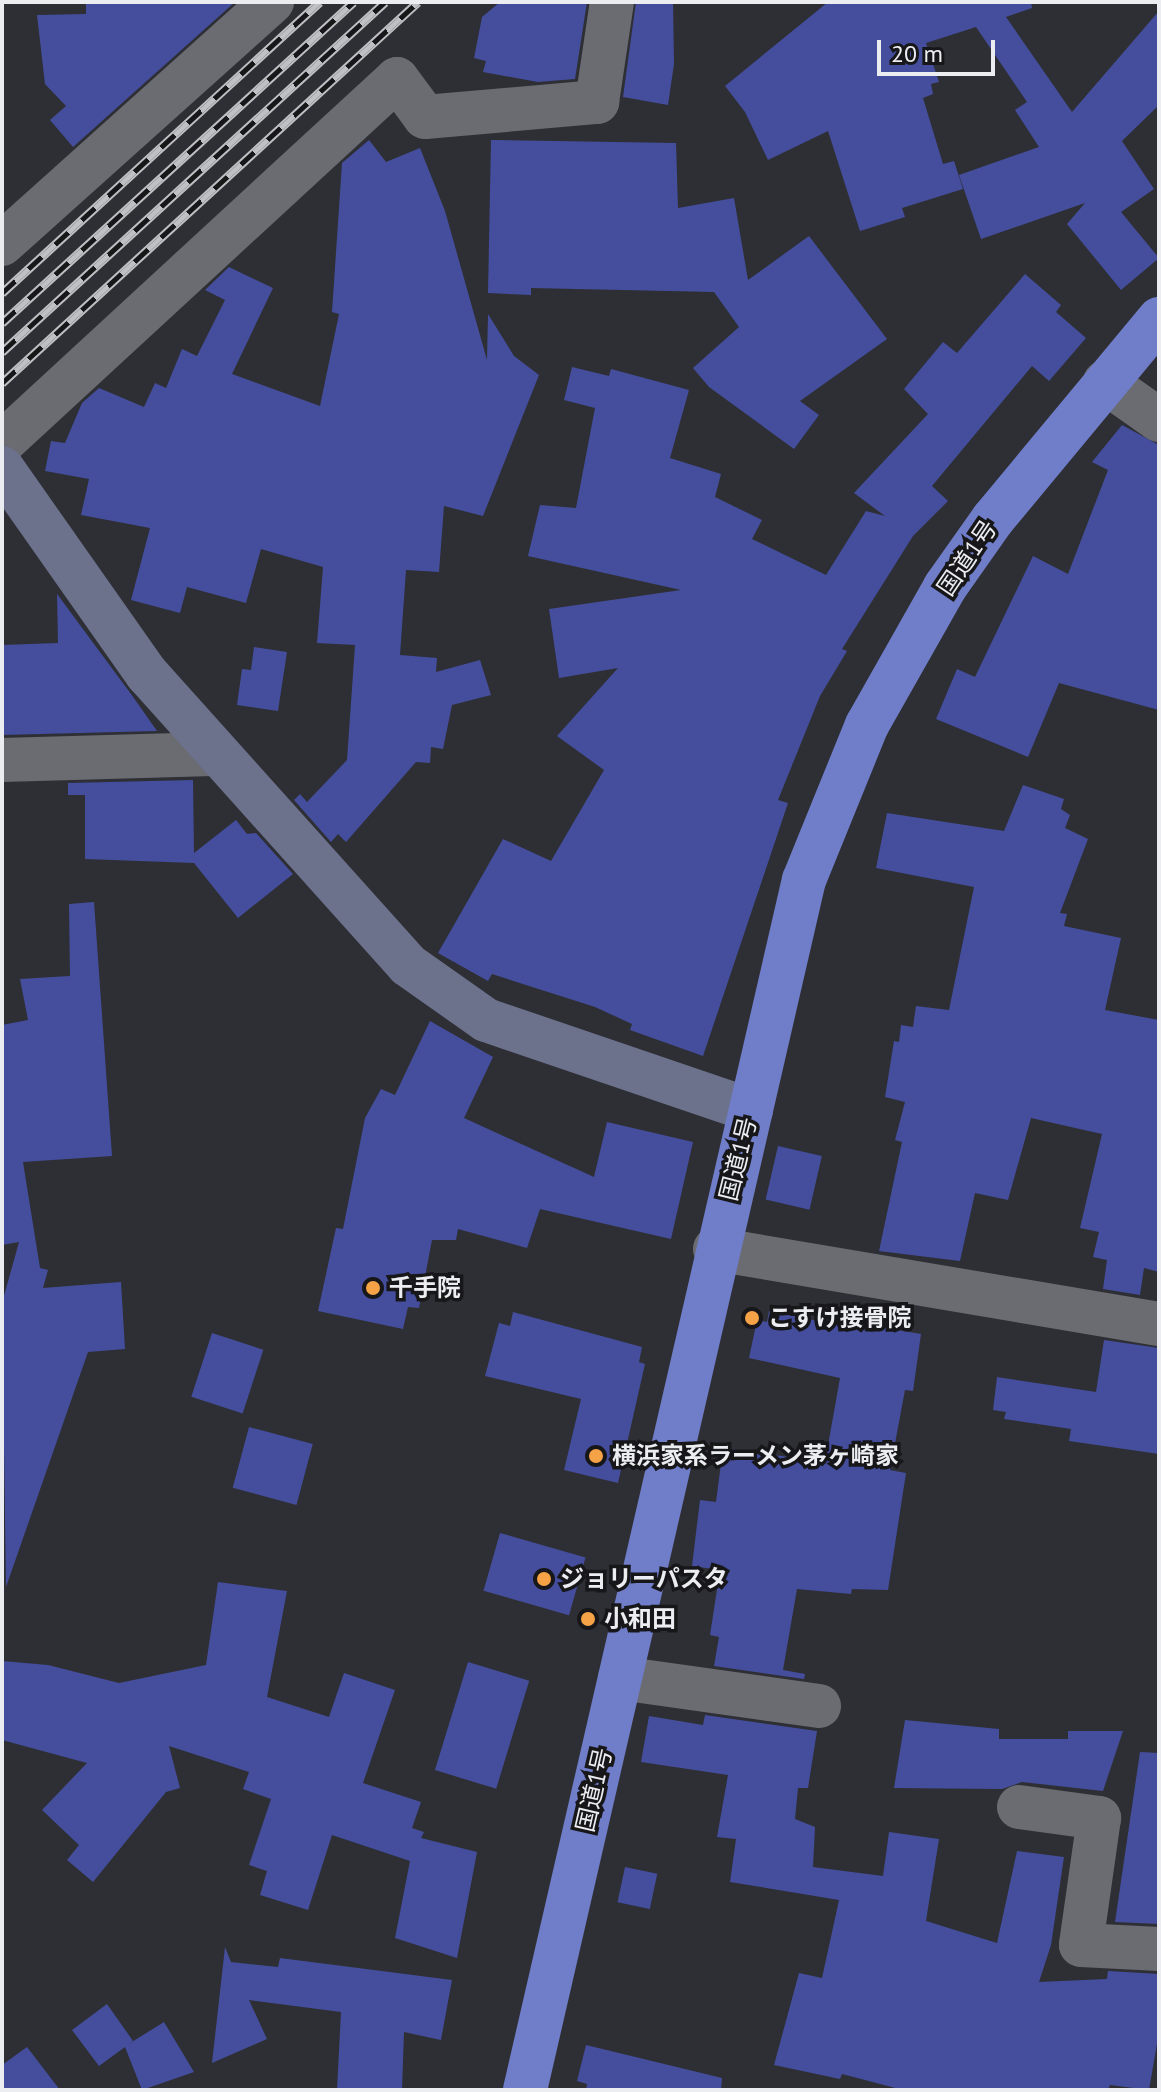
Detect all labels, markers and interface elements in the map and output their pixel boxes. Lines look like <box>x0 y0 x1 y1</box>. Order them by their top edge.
scale bar <box>881 24 999 74</box>
text: 20 m <box>891 38 943 69</box>
street label: 国道1号 <box>931 515 1003 601</box>
street label: 国道1号 <box>714 1114 762 1204</box>
place label: 千手院 <box>389 1274 461 1302</box>
marker: 千手院 <box>364 1279 382 1297</box>
place label: こすけ接骨院 <box>768 1304 912 1332</box>
marker: こすけ接骨院 <box>743 1309 761 1327</box>
place label: 横浜家系ラーメン茅ヶ崎家 <box>612 1442 900 1470</box>
marker: 横浜家系ラーメン茅ヶ崎家 <box>587 1447 605 1465</box>
place label: ジョリーパスタ <box>560 1565 728 1593</box>
marker: ジョリーパスタ <box>535 1570 553 1588</box>
place label: 小和田 <box>604 1605 676 1633</box>
marker: 小和田 <box>579 1610 597 1628</box>
street label: 国道1号 <box>570 1745 618 1835</box>

